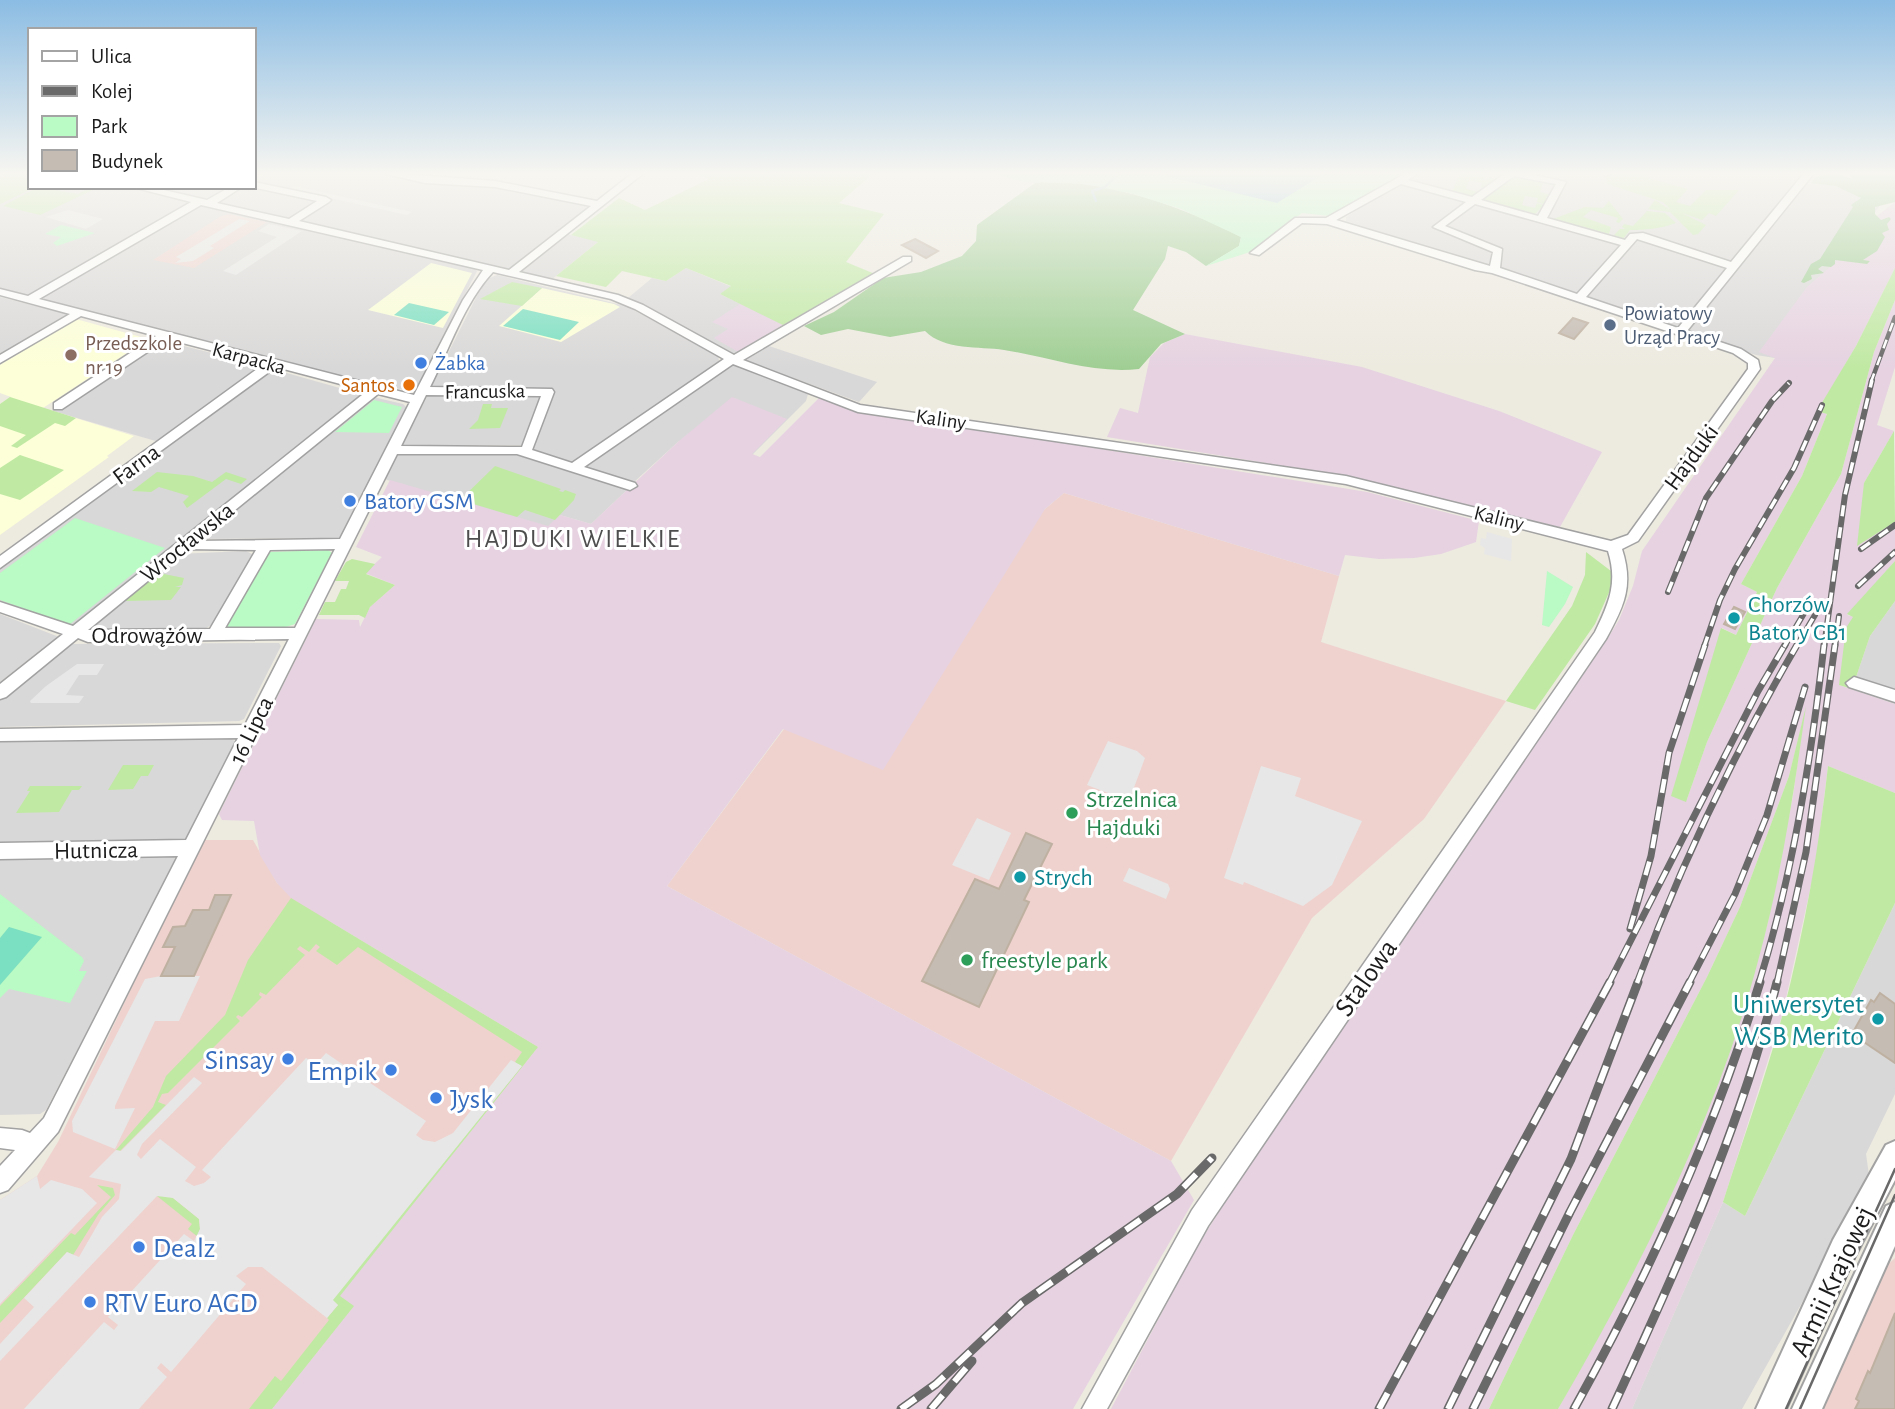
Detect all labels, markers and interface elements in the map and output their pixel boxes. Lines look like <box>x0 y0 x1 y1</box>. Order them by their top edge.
legend <box>28 28 256 189</box>
text: Ulica <box>91 46 132 67</box>
text: Kolej <box>91 81 133 102</box>
text: Park <box>91 116 128 137</box>
text: Budynek <box>91 151 163 172</box>
place label: Powiatowy Urząd Pracy <box>1624 303 1720 348</box>
marker: Powiatowy Urząd Pracy <box>1602 317 1618 333</box>
place label: Przedszkole nr 19 <box>85 333 182 378</box>
street label: Karpacka <box>210 339 288 378</box>
marker: Przedszkole nr 19 <box>63 347 79 363</box>
place label: Żabka <box>435 352 486 374</box>
marker: Żabka <box>413 355 429 371</box>
place label: Santos <box>341 375 395 396</box>
marker: Santos <box>401 377 417 393</box>
street label: Francuska <box>444 380 526 403</box>
street label: Kaliny <box>914 406 968 433</box>
street label: Hajduki <box>1660 420 1724 495</box>
street label: Farna <box>109 440 165 490</box>
place label: Batory GSM <box>364 490 474 514</box>
marker: Batory GSM <box>342 493 358 509</box>
street label: Wrocławska <box>136 498 239 588</box>
street label: Kaliny <box>1472 502 1526 535</box>
district label: HAJDUKI WIELKIE <box>465 526 681 552</box>
place label: Chorzów Batory CB1 <box>1748 593 1847 645</box>
marker: Chorzów Batory CB1 <box>1726 610 1742 626</box>
street label: Odrowążów <box>92 624 202 648</box>
street label: 16 Lipca <box>225 693 278 768</box>
place label: Strzelnica Hajduki <box>1086 788 1178 840</box>
marker: Strzelnica Hajduki <box>1064 805 1080 821</box>
street label: Hutnicza <box>54 838 138 864</box>
place label: Strych <box>1034 866 1093 890</box>
marker: Strych <box>1012 869 1028 885</box>
street label: Stalowa <box>1330 935 1403 1022</box>
place label: freestyle park <box>981 949 1108 973</box>
marker: freestyle park <box>959 952 975 968</box>
place label: Uniwersytet WSB Merito <box>1733 991 1864 1051</box>
marker: Uniwersytet WSB Merito <box>1870 1011 1886 1027</box>
place label: Sinsay <box>205 1047 274 1075</box>
marker: Sinsay <box>280 1051 296 1067</box>
place label: Empik <box>308 1058 377 1086</box>
marker: Empik <box>383 1062 399 1078</box>
place label: Jysk <box>450 1086 493 1114</box>
marker: Jysk <box>428 1090 444 1106</box>
street label: Armii Krajowej <box>1786 1203 1880 1361</box>
place label: Dealz <box>153 1235 215 1263</box>
marker: Dealz <box>131 1239 147 1255</box>
place label: RTV Euro AGD <box>104 1290 258 1318</box>
marker: RTV Euro AGD <box>82 1294 98 1310</box>

